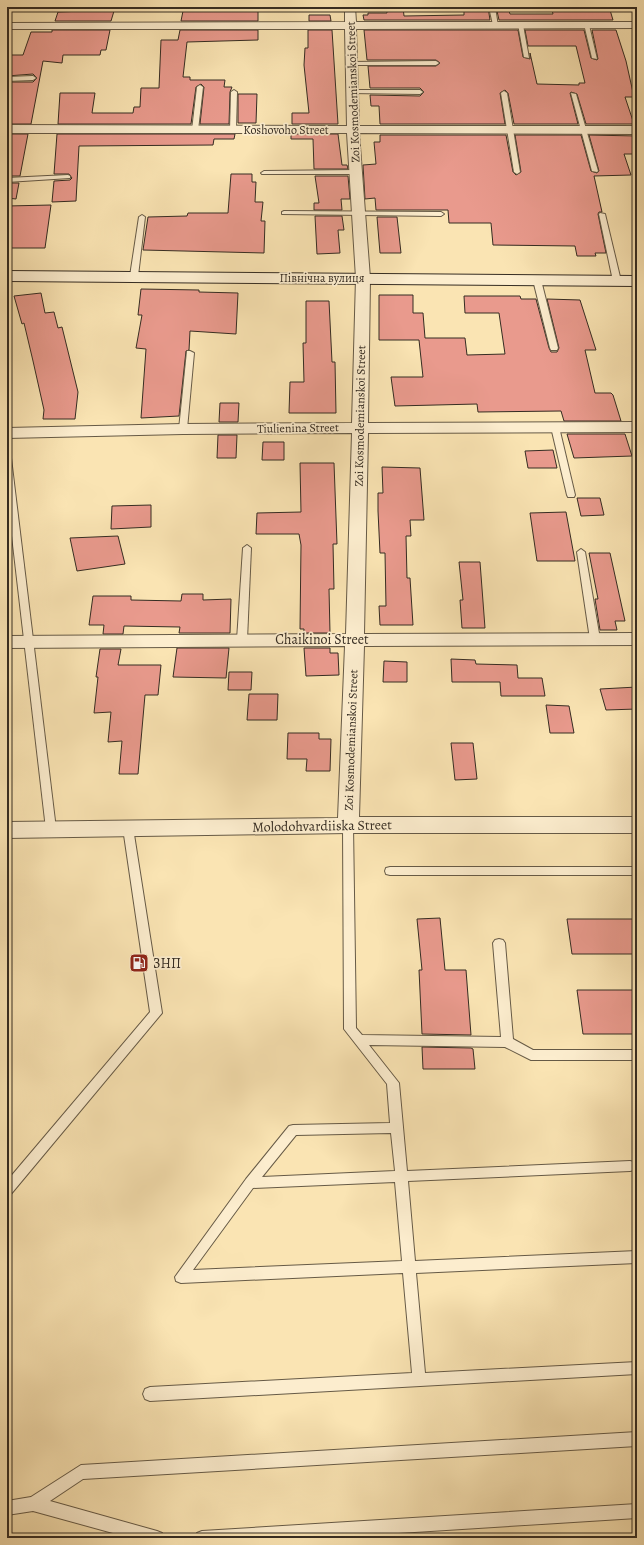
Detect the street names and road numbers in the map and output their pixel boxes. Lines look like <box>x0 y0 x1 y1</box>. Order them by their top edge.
street label: Zoi Kosmodemianskoi Street <box>343 21 363 163</box>
street label: Koshovoho Street <box>243 122 329 138</box>
street label: Північна вулиця <box>279 270 365 286</box>
street label: Zoi Kosmodemianskoi Street <box>351 345 369 487</box>
street label: Tiulienina Street <box>257 419 339 437</box>
street label: Chaikinoi Street <box>275 630 369 649</box>
street label: Zoi Kosmodemianskoi Street <box>341 669 361 811</box>
street label: Molodohvardiiska Street <box>252 815 392 837</box>

